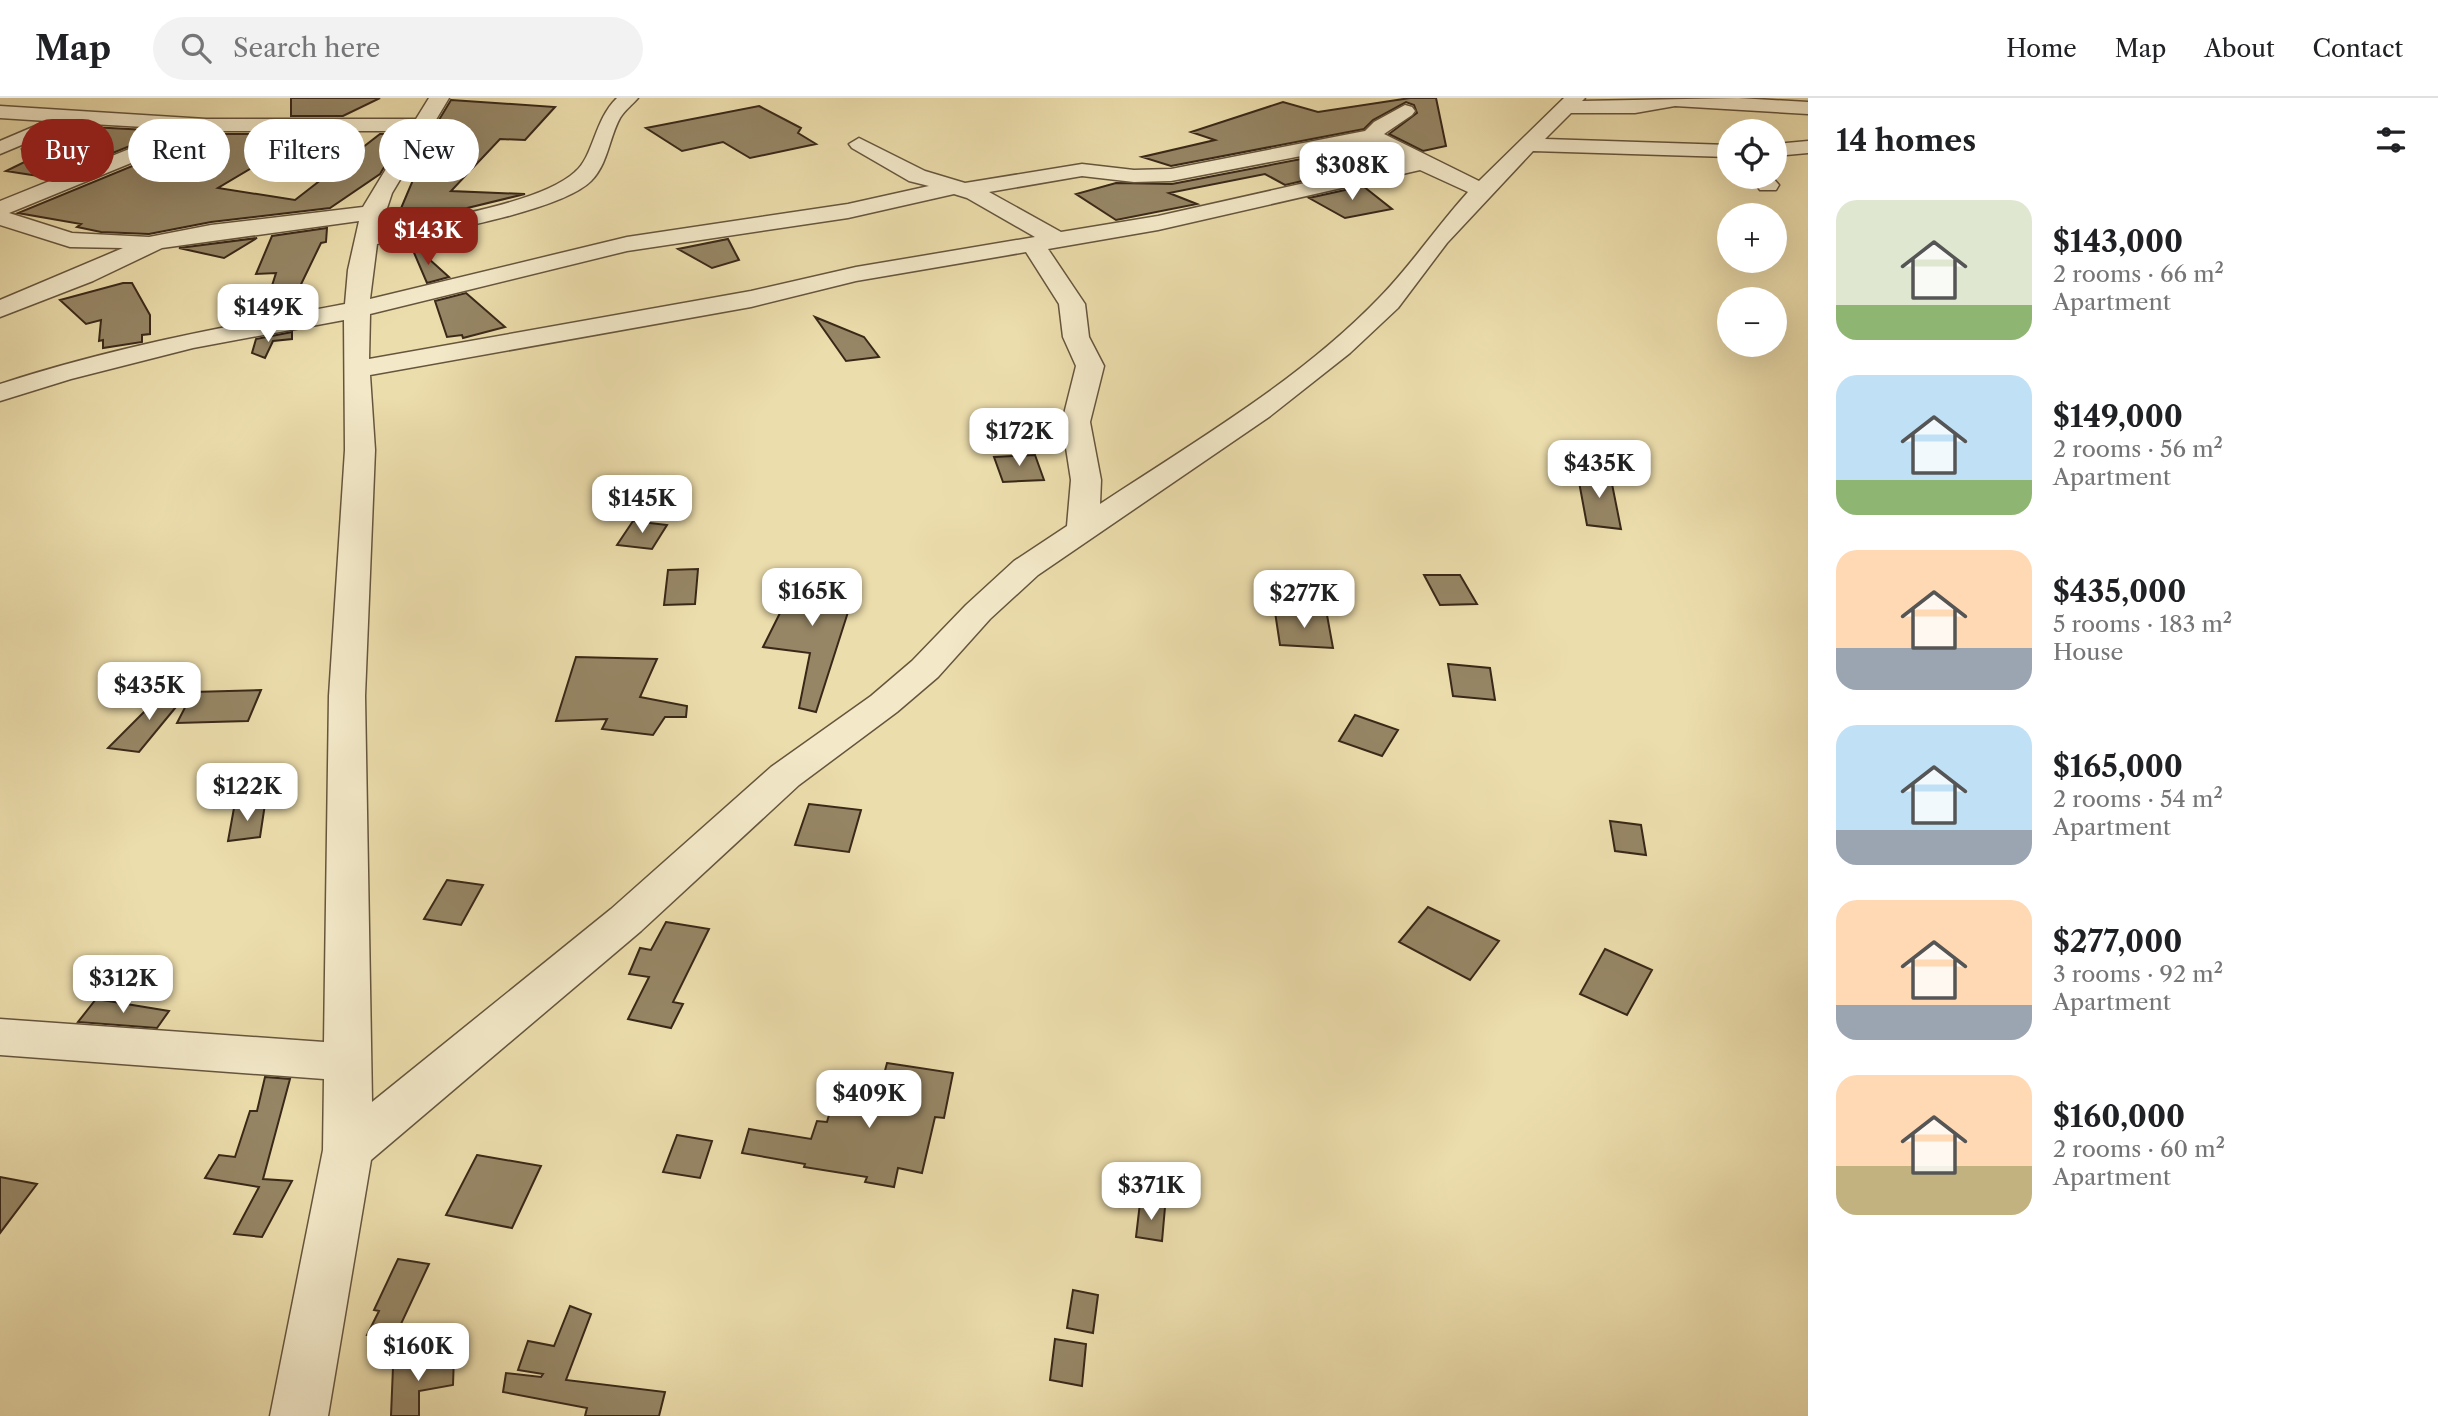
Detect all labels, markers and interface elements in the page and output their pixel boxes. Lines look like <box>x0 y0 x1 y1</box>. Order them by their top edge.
search box <box>153 17 643 80</box>
text: Map <box>35 28 111 69</box>
icon: search <box>177 29 215 67</box>
text: Search here <box>233 32 380 64</box>
text: Home <box>2006 34 2077 63</box>
text: Map <box>2115 34 2166 63</box>
text: About <box>2204 34 2275 63</box>
text: Contact <box>2313 34 2403 63</box>
chip: Buy <box>21 119 114 182</box>
chip: Rent <box>128 119 230 182</box>
chip: Filters <box>244 119 365 182</box>
chip: New <box>379 119 479 182</box>
map controls <box>1717 119 1787 357</box>
button: locate <box>1717 119 1787 189</box>
icon: filters <box>2372 121 2410 159</box>
text: 14 homes <box>1836 122 1976 159</box>
pin: $308K <box>1303 142 1401 202</box>
text: $308K <box>1315 151 1389 179</box>
button: + <box>1717 203 1787 273</box>
pin: $143K <box>379 208 477 267</box>
text: $143K <box>394 216 462 244</box>
text: $143,000 <box>2053 223 2183 260</box>
icon: home <box>1892 228 1976 312</box>
text: 2 rooms · 66 m² <box>2053 260 2224 288</box>
pin: $149K <box>219 285 317 344</box>
button: − <box>1717 287 1787 357</box>
text: Apartment <box>2053 288 2171 316</box>
text: $149K <box>234 293 302 321</box>
text: $149,000 <box>2053 398 2183 435</box>
icon: home <box>1892 403 1976 487</box>
pin: $172K <box>970 408 1068 468</box>
text: $172K <box>985 417 1053 445</box>
text: 2 rooms · 56 m² <box>2053 435 2223 463</box>
pin: $435K <box>1550 440 1648 500</box>
text: $435K <box>1564 449 1634 477</box>
text: Apartment <box>2053 463 2171 491</box>
pin: $145K <box>593 476 691 535</box>
text: $145K <box>608 484 676 512</box>
pin: $165K <box>763 568 861 628</box>
pin: $277K <box>1255 570 1353 630</box>
text: $435,000 <box>2053 573 2186 610</box>
text: $165K <box>778 577 846 605</box>
icon: home <box>1892 578 1976 662</box>
text: $277K <box>1270 579 1338 607</box>
text: 5 rooms · 183 m² <box>2053 610 2232 638</box>
text: House <box>2053 638 2123 666</box>
pin: $435K <box>100 662 198 722</box>
text: $435K <box>114 671 184 699</box>
text: $165,000 <box>2053 748 2183 785</box>
icon: home <box>1892 753 1976 837</box>
pin: $122K <box>198 764 296 823</box>
text: $122K <box>213 772 281 800</box>
text: 2 rooms · 54 m² <box>2053 785 2223 813</box>
text: Apartment <box>2053 813 2171 841</box>
text: $277,000 <box>2053 923 2182 960</box>
icon: home <box>1892 928 1976 1012</box>
pin: $312K <box>74 956 172 1015</box>
text: 3 rooms · 92 m² <box>2053 960 2223 988</box>
text: $312K <box>89 964 157 992</box>
text: Apartment <box>2053 988 2171 1016</box>
pin: $409K <box>820 1070 918 1130</box>
text: $409K <box>832 1079 906 1107</box>
text: $160,000 <box>2053 1098 2185 1135</box>
icon: home <box>1892 1103 1976 1187</box>
text: 2 rooms · 60 m² <box>2053 1135 2225 1163</box>
pin: $371K <box>1102 1162 1200 1222</box>
text: Apartment <box>2053 1163 2171 1191</box>
text: $371K <box>1118 1171 1184 1199</box>
pin: $160K <box>369 1324 467 1383</box>
text: $160K <box>383 1332 453 1360</box>

